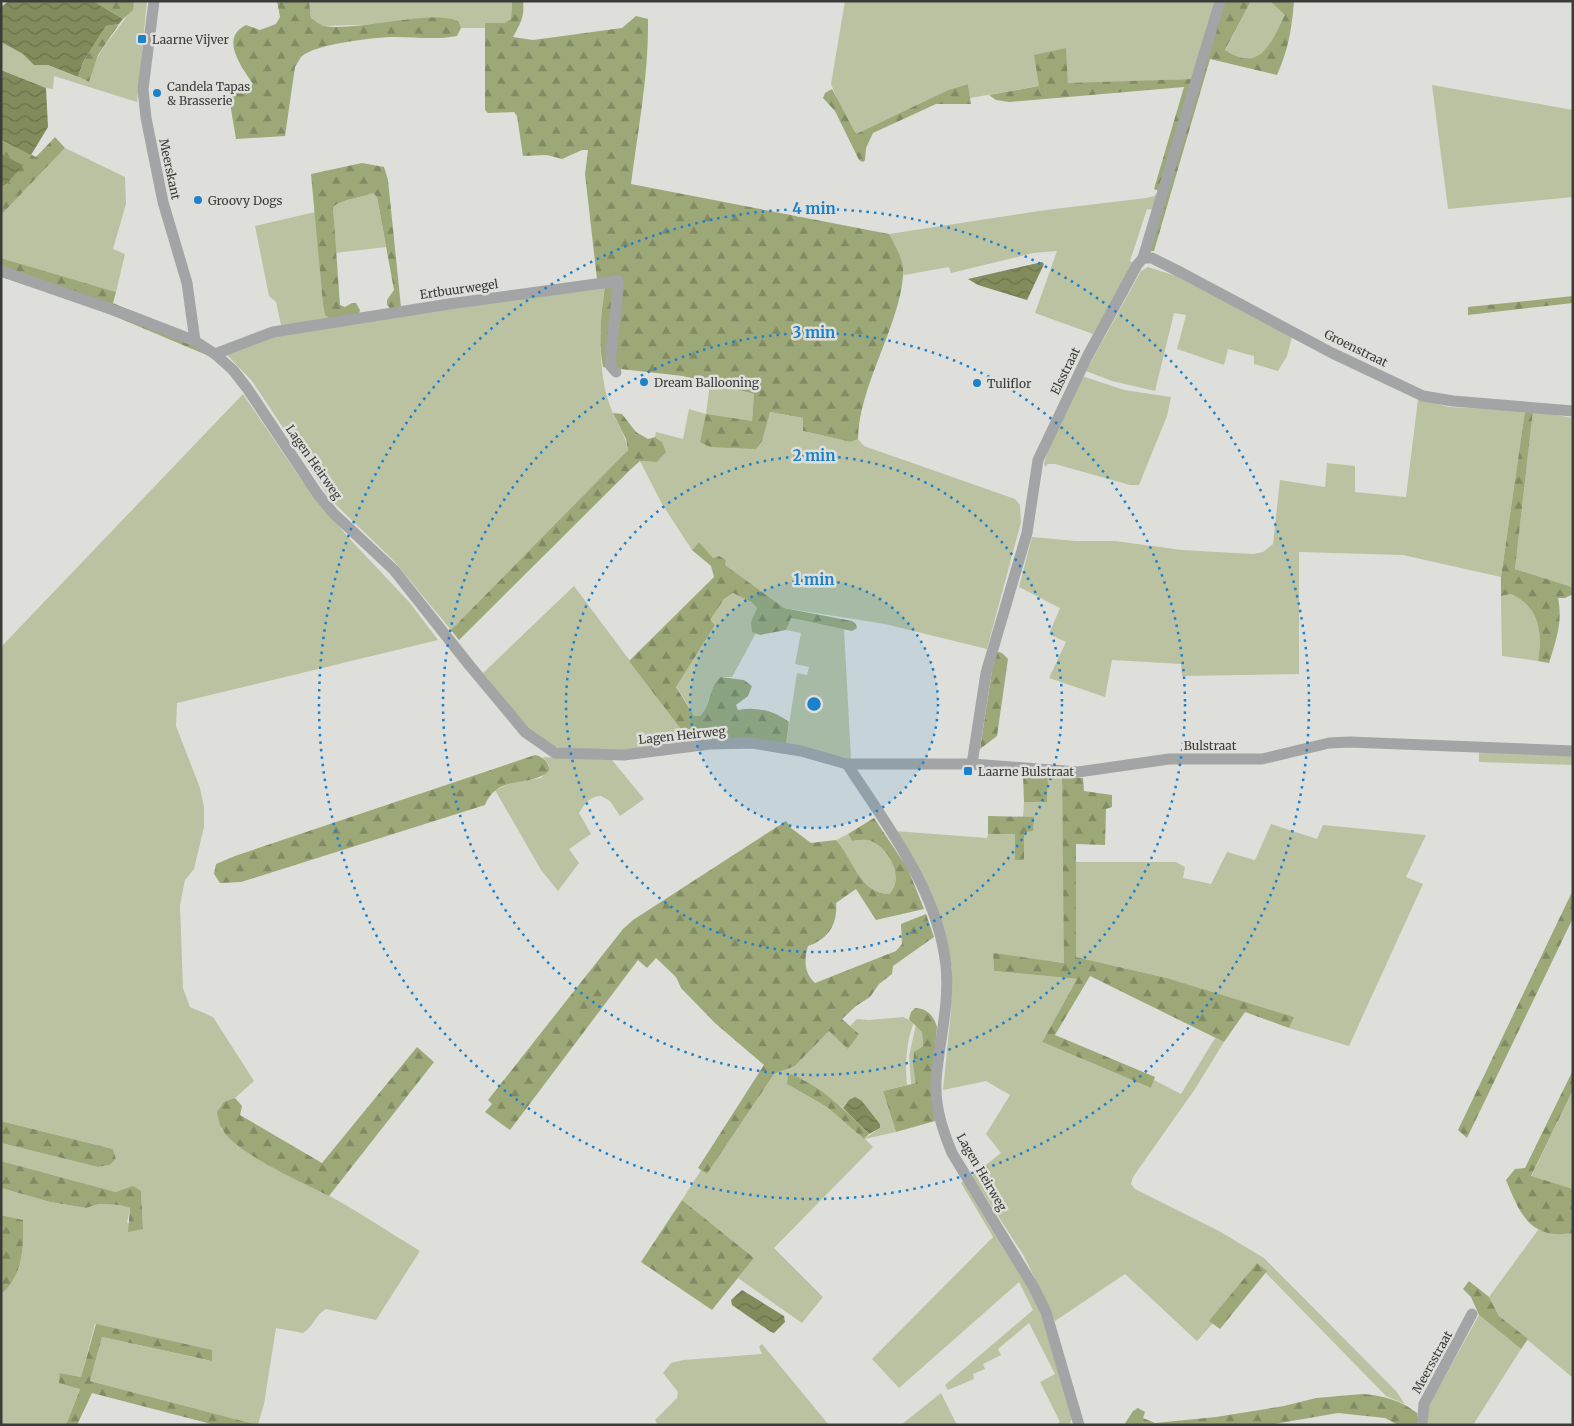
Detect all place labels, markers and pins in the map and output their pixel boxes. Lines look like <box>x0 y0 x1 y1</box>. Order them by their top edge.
place label: Laarne Vijver <box>152 32 229 47</box>
marker: Laarne Vijver <box>136 33 148 45</box>
place label: Candela Tapas & Brasserie <box>167 79 250 108</box>
marker: Candela Tapas & Brasserie <box>151 87 163 99</box>
place label: Groovy Dogs <box>208 193 282 208</box>
marker: Groovy Dogs <box>192 194 204 206</box>
place label: Dream Ballooning <box>654 375 760 390</box>
marker: Dream Ballooning <box>638 376 650 388</box>
place label: Tuliflor <box>987 376 1032 391</box>
marker: Tuliflor <box>971 377 983 389</box>
centre of rings <box>805 695 823 713</box>
place label: Laarne Bulstraat <box>978 764 1074 779</box>
marker: Laarne Bulstraat <box>962 765 974 777</box>

